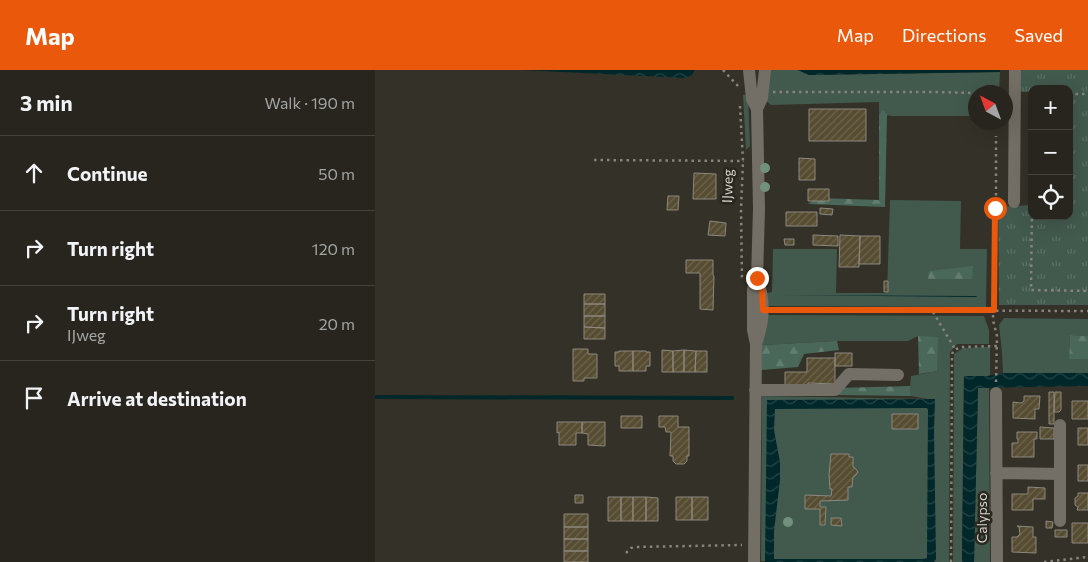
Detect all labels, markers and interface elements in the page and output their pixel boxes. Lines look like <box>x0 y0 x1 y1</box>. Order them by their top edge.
text: Map <box>25 21 75 50</box>
text: Map <box>837 24 874 46</box>
text: Directions <box>902 24 986 46</box>
text: Saved <box>1014 24 1063 46</box>
north arrow <box>968 85 1013 130</box>
map controls <box>1028 85 1073 220</box>
button: + <box>1028 85 1073 130</box>
text: 3 min <box>20 90 73 115</box>
text: Walk · 190 m <box>265 93 355 112</box>
button: − <box>1028 130 1073 175</box>
icon: ahead <box>20 159 48 187</box>
text: Continue <box>67 162 147 185</box>
text: 50 m <box>318 164 355 183</box>
street label: IJweg <box>718 168 736 203</box>
button: locate <box>1028 175 1073 220</box>
route start <box>984 197 1007 220</box>
icon: right <box>20 234 48 262</box>
text: Turn right <box>67 237 154 260</box>
text: 120 m <box>312 239 355 258</box>
route end <box>746 267 769 290</box>
text: Turn right <box>67 302 154 325</box>
icon: right <box>20 309 48 337</box>
text: 20 m <box>319 314 355 333</box>
text: IJweg <box>67 325 106 344</box>
icon: arrive <box>20 384 48 412</box>
text: Arrive at destination <box>67 387 247 410</box>
street label: Calypso <box>973 493 990 543</box>

